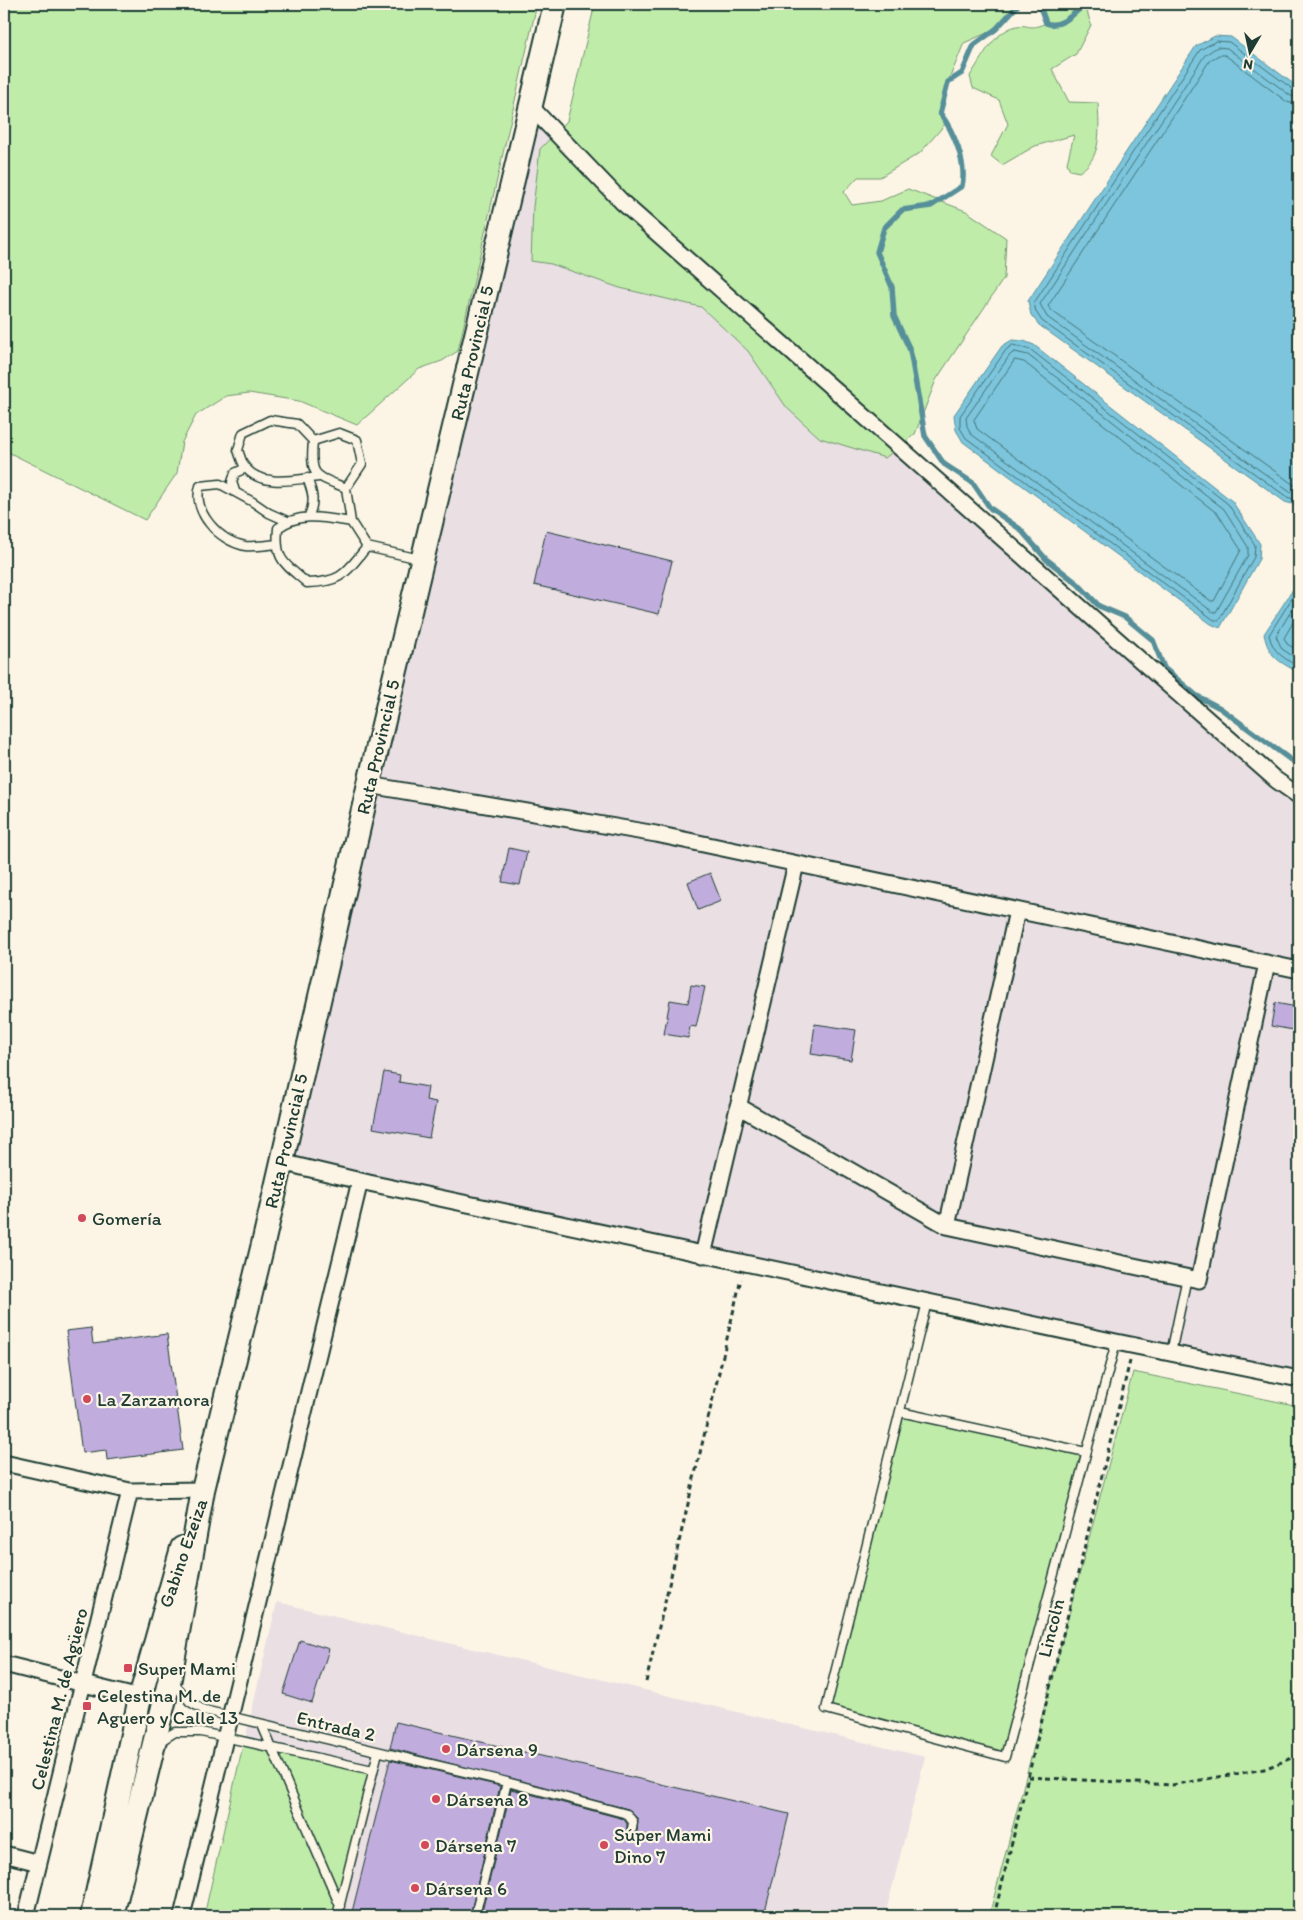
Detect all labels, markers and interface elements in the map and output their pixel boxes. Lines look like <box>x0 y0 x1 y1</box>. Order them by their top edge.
north arrow <box>1226 28 1276 78</box>
text: N <box>1242 55 1254 73</box>
street label: Ruta Provincial 5 <box>445 283 499 423</box>
street label: Ruta Provincial 5 <box>351 677 405 817</box>
street label: Ruta Provincial 5 <box>259 1071 313 1211</box>
place label: Gomería <box>92 1207 162 1230</box>
marker: Gomería <box>76 1212 88 1224</box>
place label: La Zarzamora <box>97 1388 210 1411</box>
marker: La Zarzamora <box>81 1393 93 1405</box>
street label: Gabino Ezeiza <box>154 1495 212 1611</box>
street label: Lincoln <box>1033 1596 1069 1660</box>
street label: Celestina M. de Agüero <box>25 1605 93 1793</box>
place label: Super Mami <box>138 1657 236 1680</box>
marker: Super Mami <box>122 1662 134 1674</box>
place label: Celestina M. de Aguero y Calle 13 <box>97 1684 238 1729</box>
marker: Celestina M. de Aguero y Calle 13 <box>81 1700 93 1712</box>
street label: Entrada 2 <box>295 1706 377 1746</box>
place label: Dársena 9 <box>456 1738 538 1761</box>
marker: Dársena 9 <box>440 1743 452 1755</box>
place label: Dársena 8 <box>446 1788 528 1811</box>
marker: Dársena 8 <box>430 1793 442 1805</box>
place label: Súper Mami Dino 7 <box>614 1823 711 1868</box>
place label: Dársena 7 <box>435 1834 516 1857</box>
marker: Dársena 7 <box>419 1839 431 1851</box>
marker: Súper Mami Dino 7 <box>598 1839 610 1851</box>
place label: Dársena 6 <box>425 1877 507 1900</box>
marker: Dársena 6 <box>409 1882 421 1894</box>

